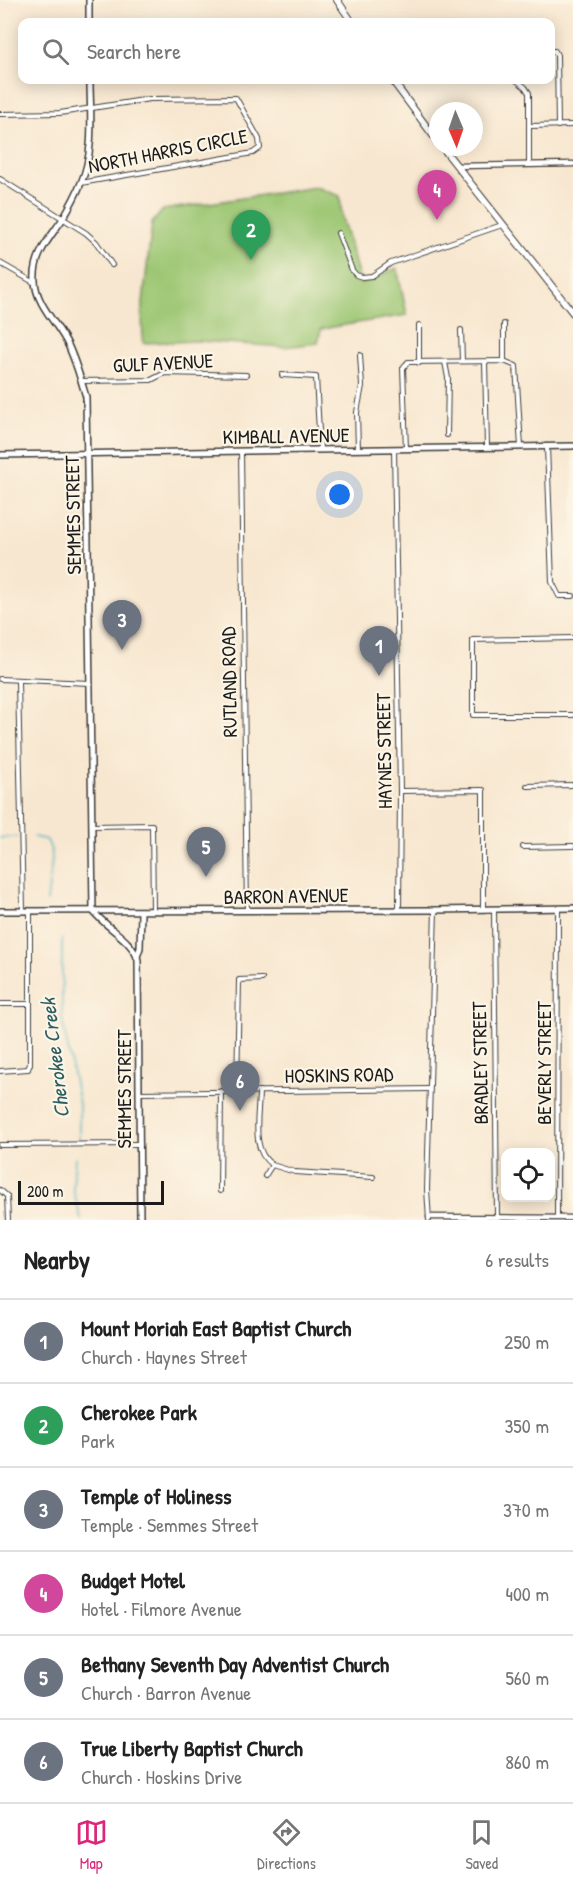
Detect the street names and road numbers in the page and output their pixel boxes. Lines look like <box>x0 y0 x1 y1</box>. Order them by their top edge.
street label: NORTH HARRIS CIRCLE <box>86 122 250 179</box>
street label: GULF AVENUE <box>112 346 214 379</box>
street label: KIMBALL AVENUE <box>222 421 350 450</box>
street label: SEMMES STREET <box>58 455 87 575</box>
street label: RUTLAND ROAD <box>214 626 243 738</box>
street label: HAYNES STREET <box>369 692 398 809</box>
street label: BARRON AVENUE <box>223 881 349 910</box>
street label: BRADLEY STREET <box>465 1001 494 1125</box>
street label: BEVERLY STREET <box>530 1001 557 1125</box>
street label: SEMMES STREET <box>110 1029 137 1149</box>
street label: HOSKINS ROAD <box>284 1060 394 1089</box>

